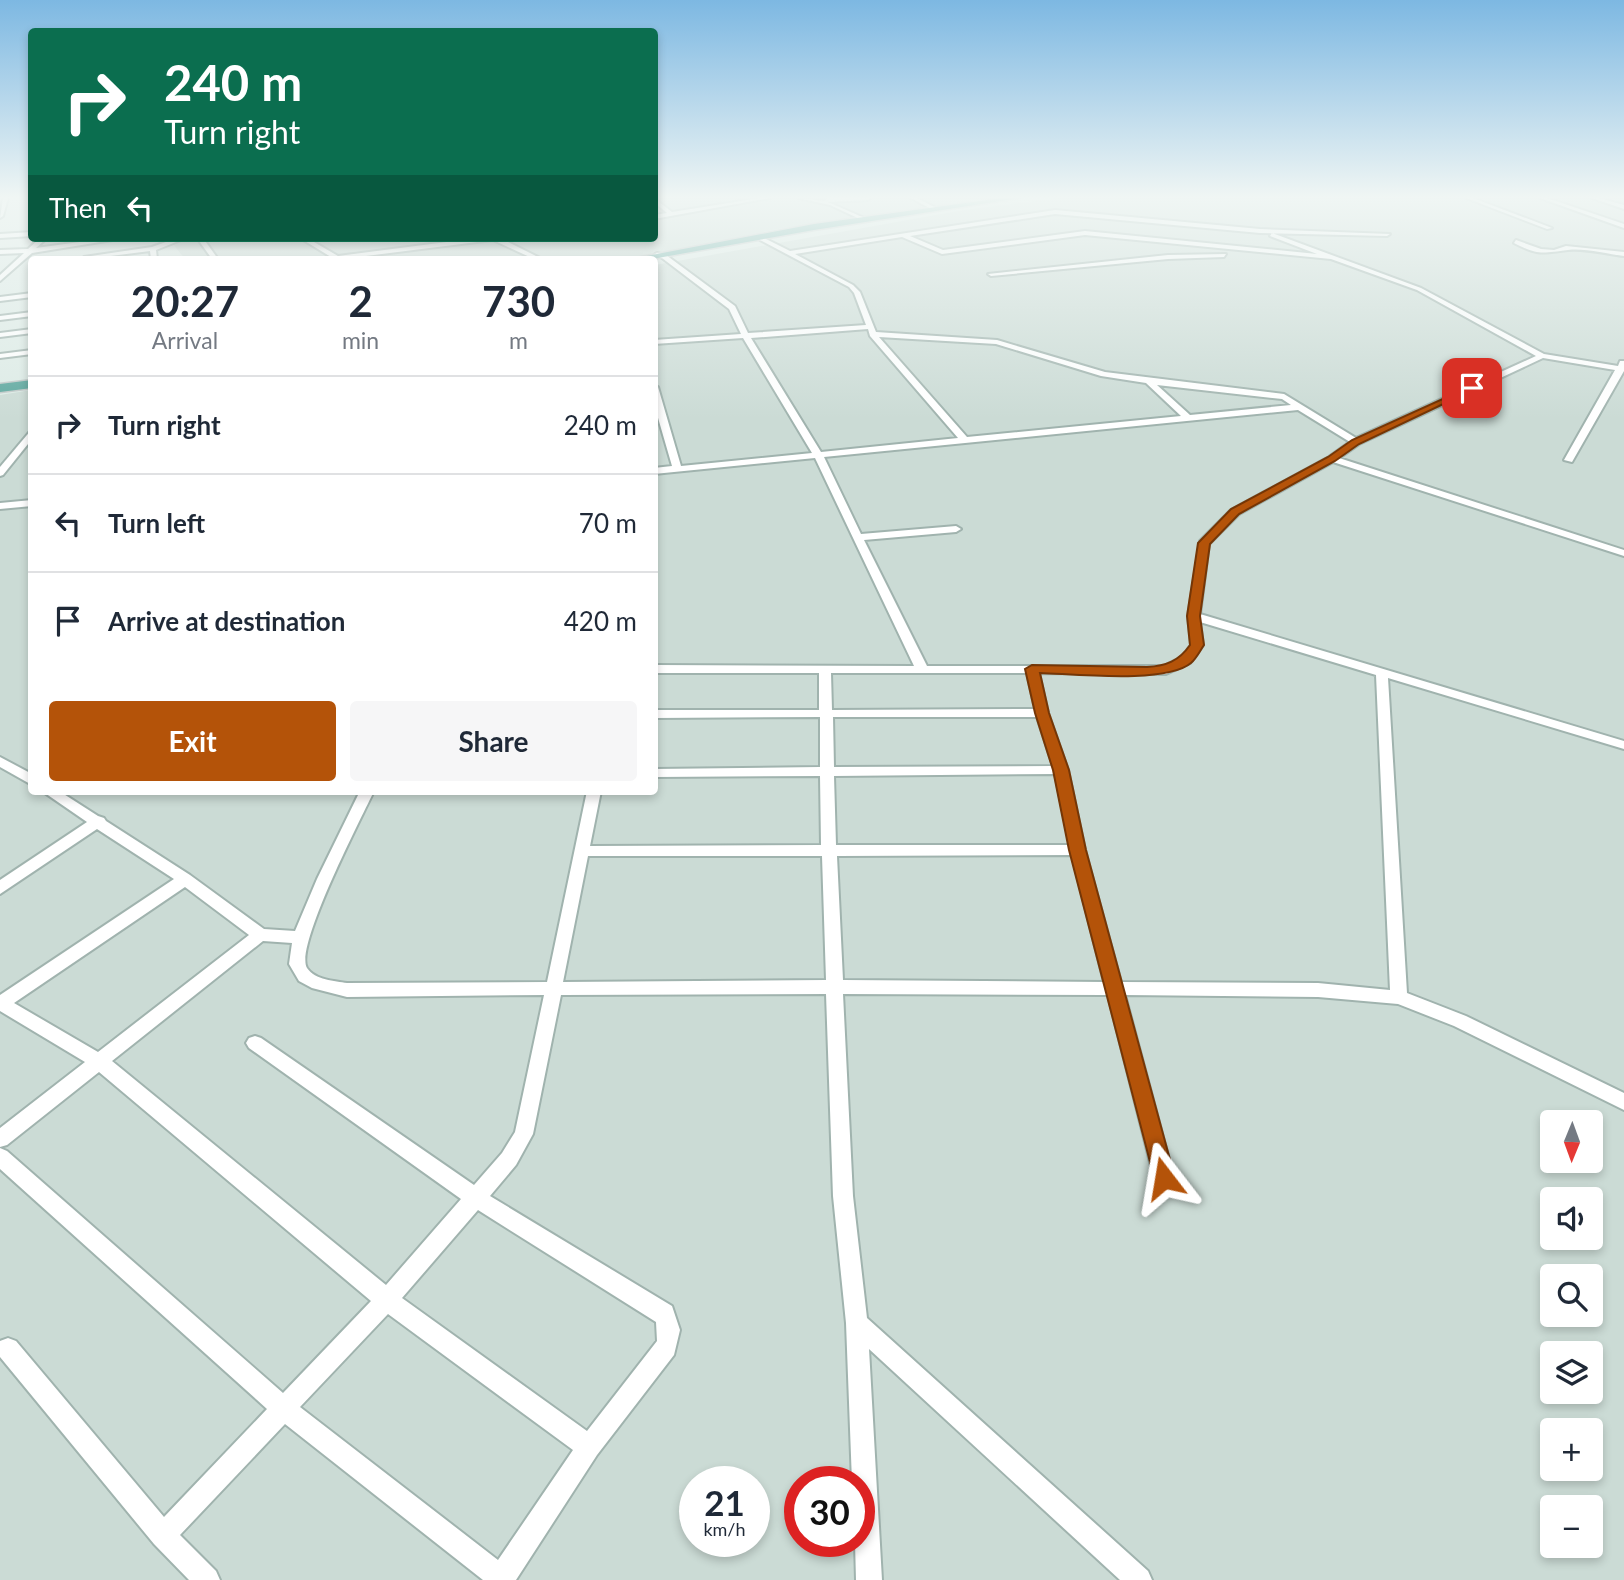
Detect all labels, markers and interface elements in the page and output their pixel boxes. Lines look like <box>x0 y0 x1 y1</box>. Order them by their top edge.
text: 240 m <box>164 53 302 111</box>
icon: right <box>49 56 140 147</box>
text: Turn right <box>164 112 300 151</box>
icon: left <box>121 189 159 227</box>
text: Then <box>49 192 107 224</box>
text: 20:27 <box>131 276 239 326</box>
text: 2 <box>348 276 373 326</box>
text: 730 <box>482 276 555 326</box>
text: Arrival <box>152 326 218 354</box>
text: min <box>342 326 379 354</box>
text: m <box>509 326 528 354</box>
pin <box>1442 358 1502 418</box>
icon: arrive <box>1453 369 1491 407</box>
icon: right <box>49 406 87 444</box>
text: Turn right <box>108 409 221 441</box>
text: 240 m <box>564 409 637 441</box>
icon: left <box>49 504 87 542</box>
text: Turn left <box>108 507 205 539</box>
text: 70 m <box>579 507 637 539</box>
icon: arrive <box>49 602 87 640</box>
text: Arrive at destination <box>108 605 345 637</box>
text: 420 m <box>564 605 637 637</box>
button: Exit <box>49 701 336 781</box>
button: Share <box>350 701 637 781</box>
north arrow <box>1540 1110 1603 1172</box>
map controls <box>1540 1110 1603 1558</box>
position arrow <box>1127 1141 1201 1215</box>
button: sound <box>1540 1187 1603 1250</box>
button: search <box>1540 1264 1603 1327</box>
button: layers <box>1540 1341 1603 1404</box>
button: + <box>1540 1418 1603 1481</box>
speed limit sign: 30 <box>784 1466 875 1557</box>
text: 21 <box>704 1481 745 1523</box>
button: − <box>1540 1495 1603 1558</box>
text: km/h <box>703 1518 746 1540</box>

